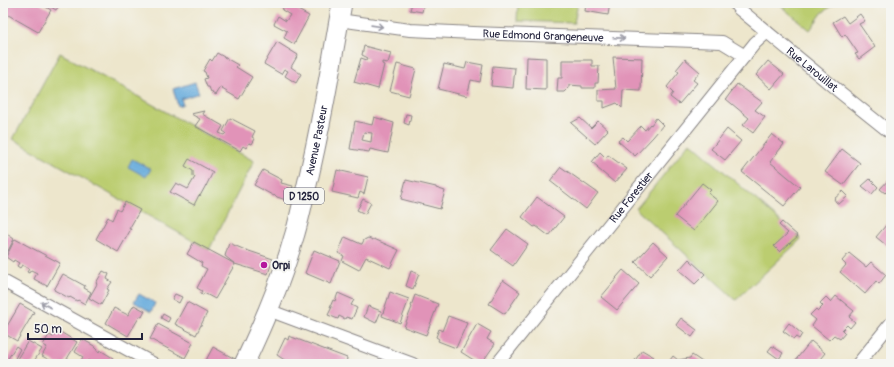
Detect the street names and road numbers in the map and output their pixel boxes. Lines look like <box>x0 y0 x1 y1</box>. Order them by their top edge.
street label: Rue Edmond Grangeneuve <box>482 27 604 45</box>
street label: Rue Larouillat <box>784 45 841 95</box>
street label: Avenue Pasteur <box>303 104 331 177</box>
street label: Rue Forestier <box>607 169 656 226</box>
road number: D 1250 <box>284 188 324 204</box>

